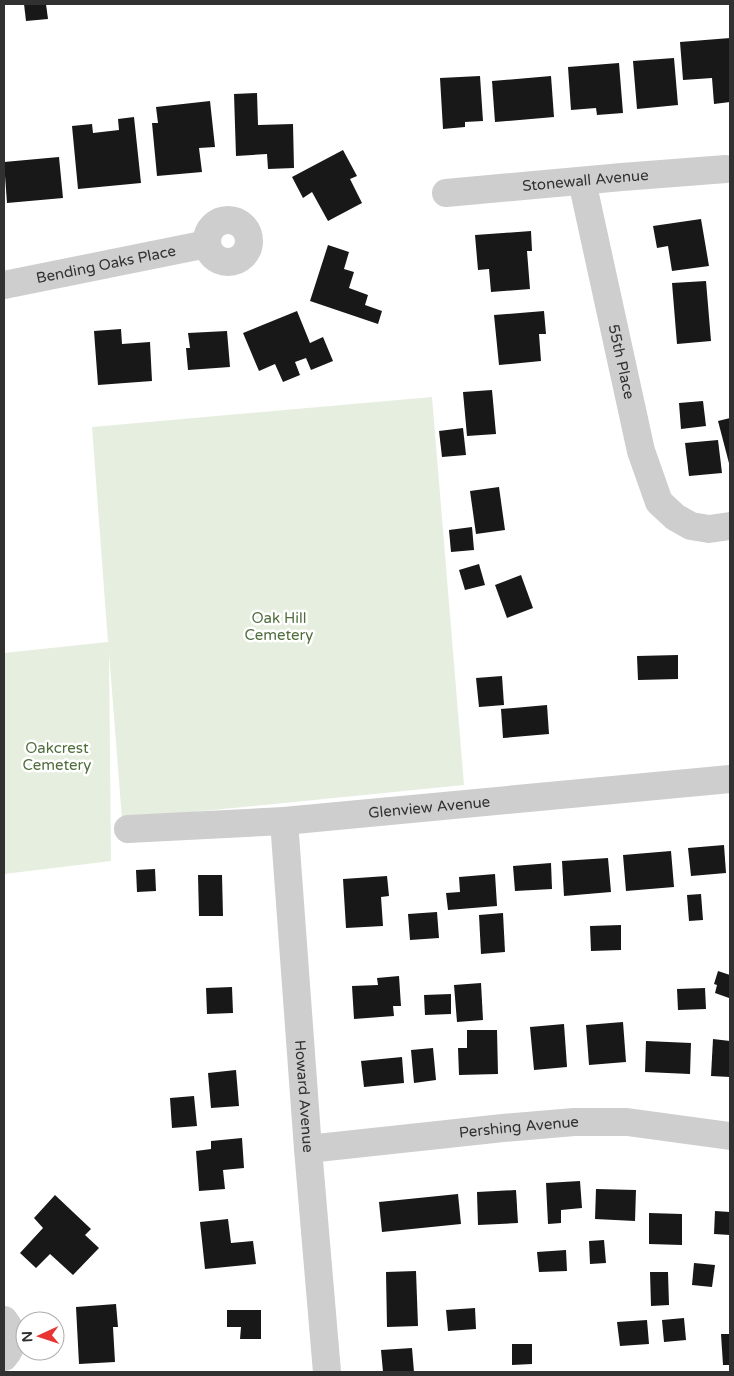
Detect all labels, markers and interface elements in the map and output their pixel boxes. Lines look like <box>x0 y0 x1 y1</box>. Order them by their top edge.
street label: Stonewall Avenue <box>522 166 649 195</box>
street label: Bending Oaks Place <box>35 242 177 287</box>
street label: 55th Place <box>605 323 638 401</box>
park label: Oak Hill Cemetery <box>245 609 313 644</box>
park label: Oakcrest Cemetery <box>23 739 91 774</box>
street label: Glenview Avenue <box>367 793 491 822</box>
street label: Howard Avenue <box>291 1039 317 1153</box>
street label: Pershing Avenue <box>458 1113 579 1142</box>
north arrow <box>15 1311 65 1361</box>
text: N <box>19 1331 36 1343</box>

